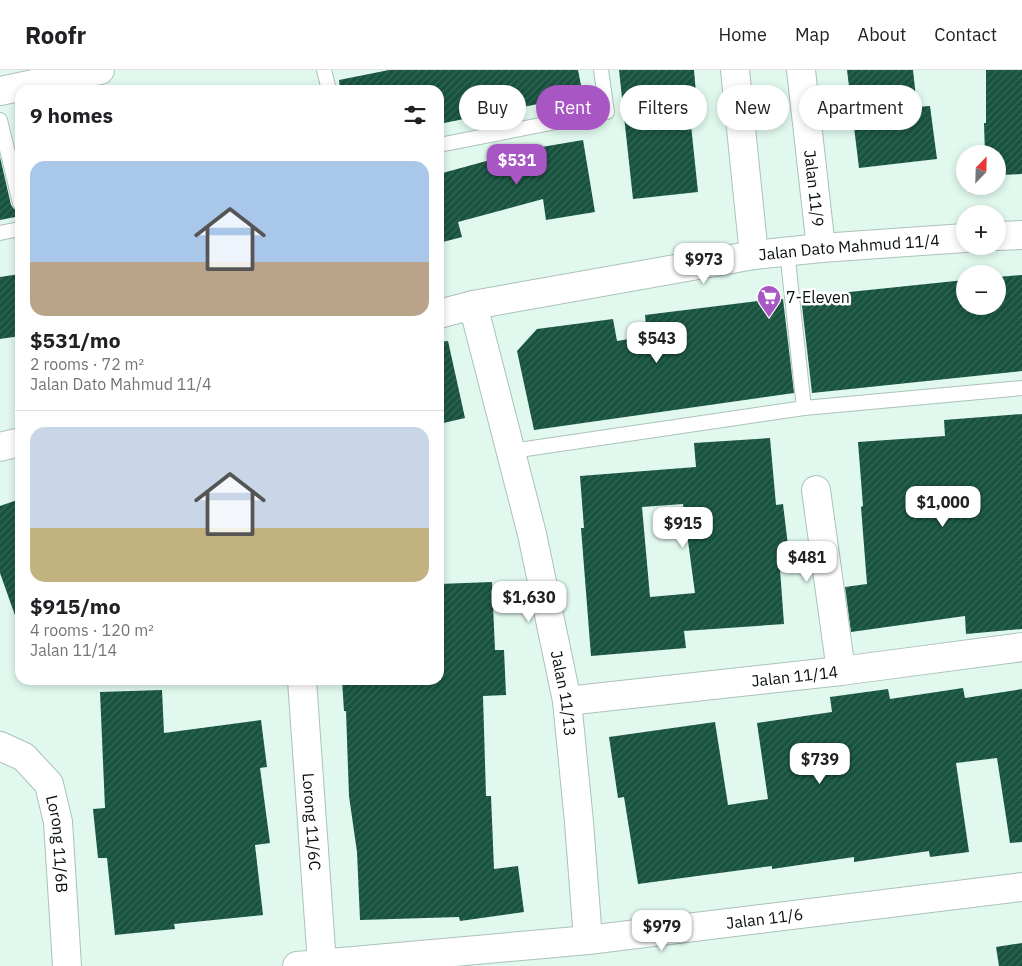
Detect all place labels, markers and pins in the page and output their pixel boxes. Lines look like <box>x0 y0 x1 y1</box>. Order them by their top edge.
pin: $531 <box>487 144 547 186</box>
pin: $973 <box>674 242 734 285</box>
supermarket icon: 7-Eleven <box>756 284 782 318</box>
place label: 7-Eleven <box>786 287 850 307</box>
pin: $543 <box>627 322 687 364</box>
pin: $1,000 <box>902 486 984 528</box>
pin: $915 <box>653 506 713 549</box>
pin: $481 <box>777 540 837 583</box>
pin: $1,630 <box>488 580 570 623</box>
pin: $739 <box>790 742 850 785</box>
pin: $979 <box>632 910 692 952</box>

